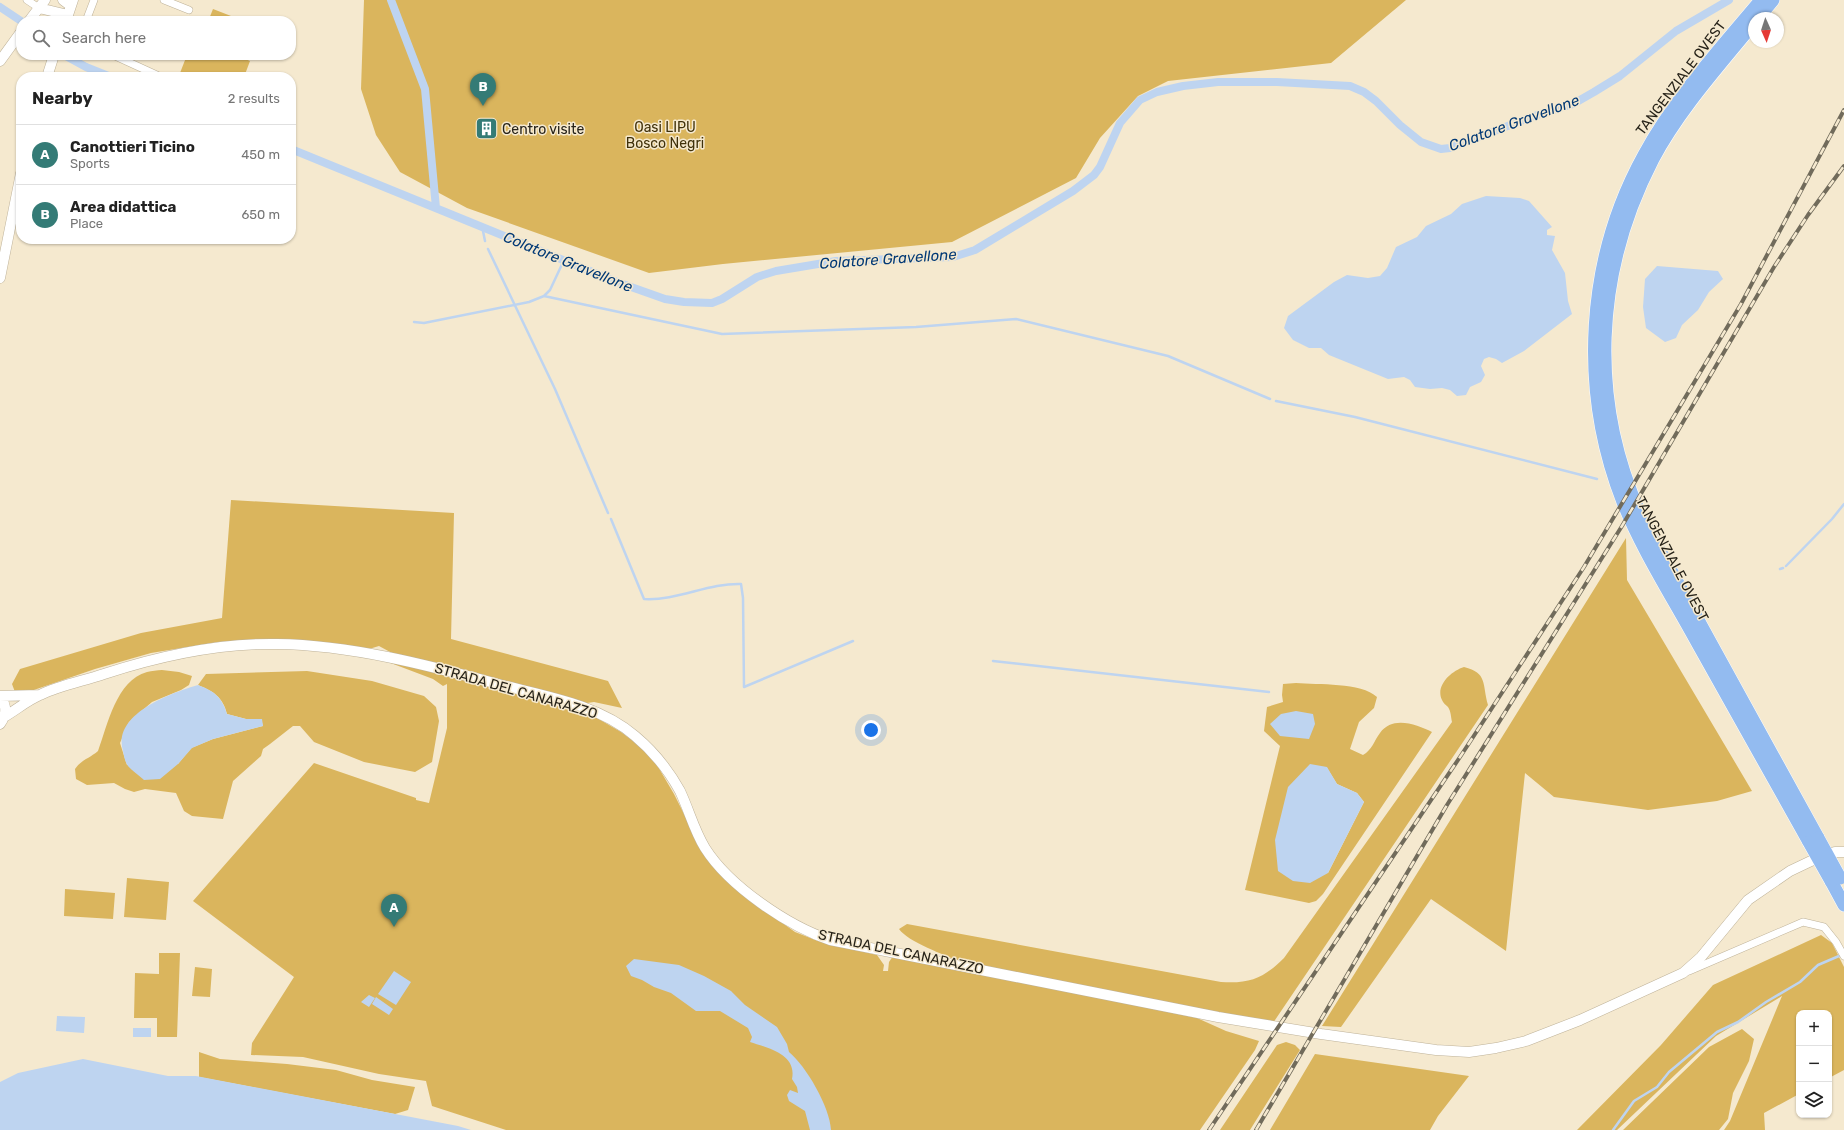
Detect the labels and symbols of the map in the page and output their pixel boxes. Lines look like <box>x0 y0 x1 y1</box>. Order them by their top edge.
north arrow <box>1748 12 1784 48</box>
street label: TANGENZIALE OVEST <box>1632 17 1730 139</box>
pin: B <box>470 73 496 106</box>
water label: Colatore Gravellone <box>1446 91 1582 155</box>
building icon: Centro visite <box>473 116 499 142</box>
park label: Oasi LIPU Bosco Negri <box>626 119 704 152</box>
place label: Centro visite <box>502 121 584 138</box>
water label: Colatore Gravellone <box>501 228 636 296</box>
water label: Colatore Gravellone <box>819 245 958 273</box>
street label: TANGENZIALE OVEST <box>1632 494 1712 624</box>
street label: STRADA DEL CANARAZZO <box>433 660 599 722</box>
your location <box>861 720 881 740</box>
pin: A <box>381 894 407 927</box>
street label: STRADA DEL CANARAZZO <box>817 926 985 978</box>

